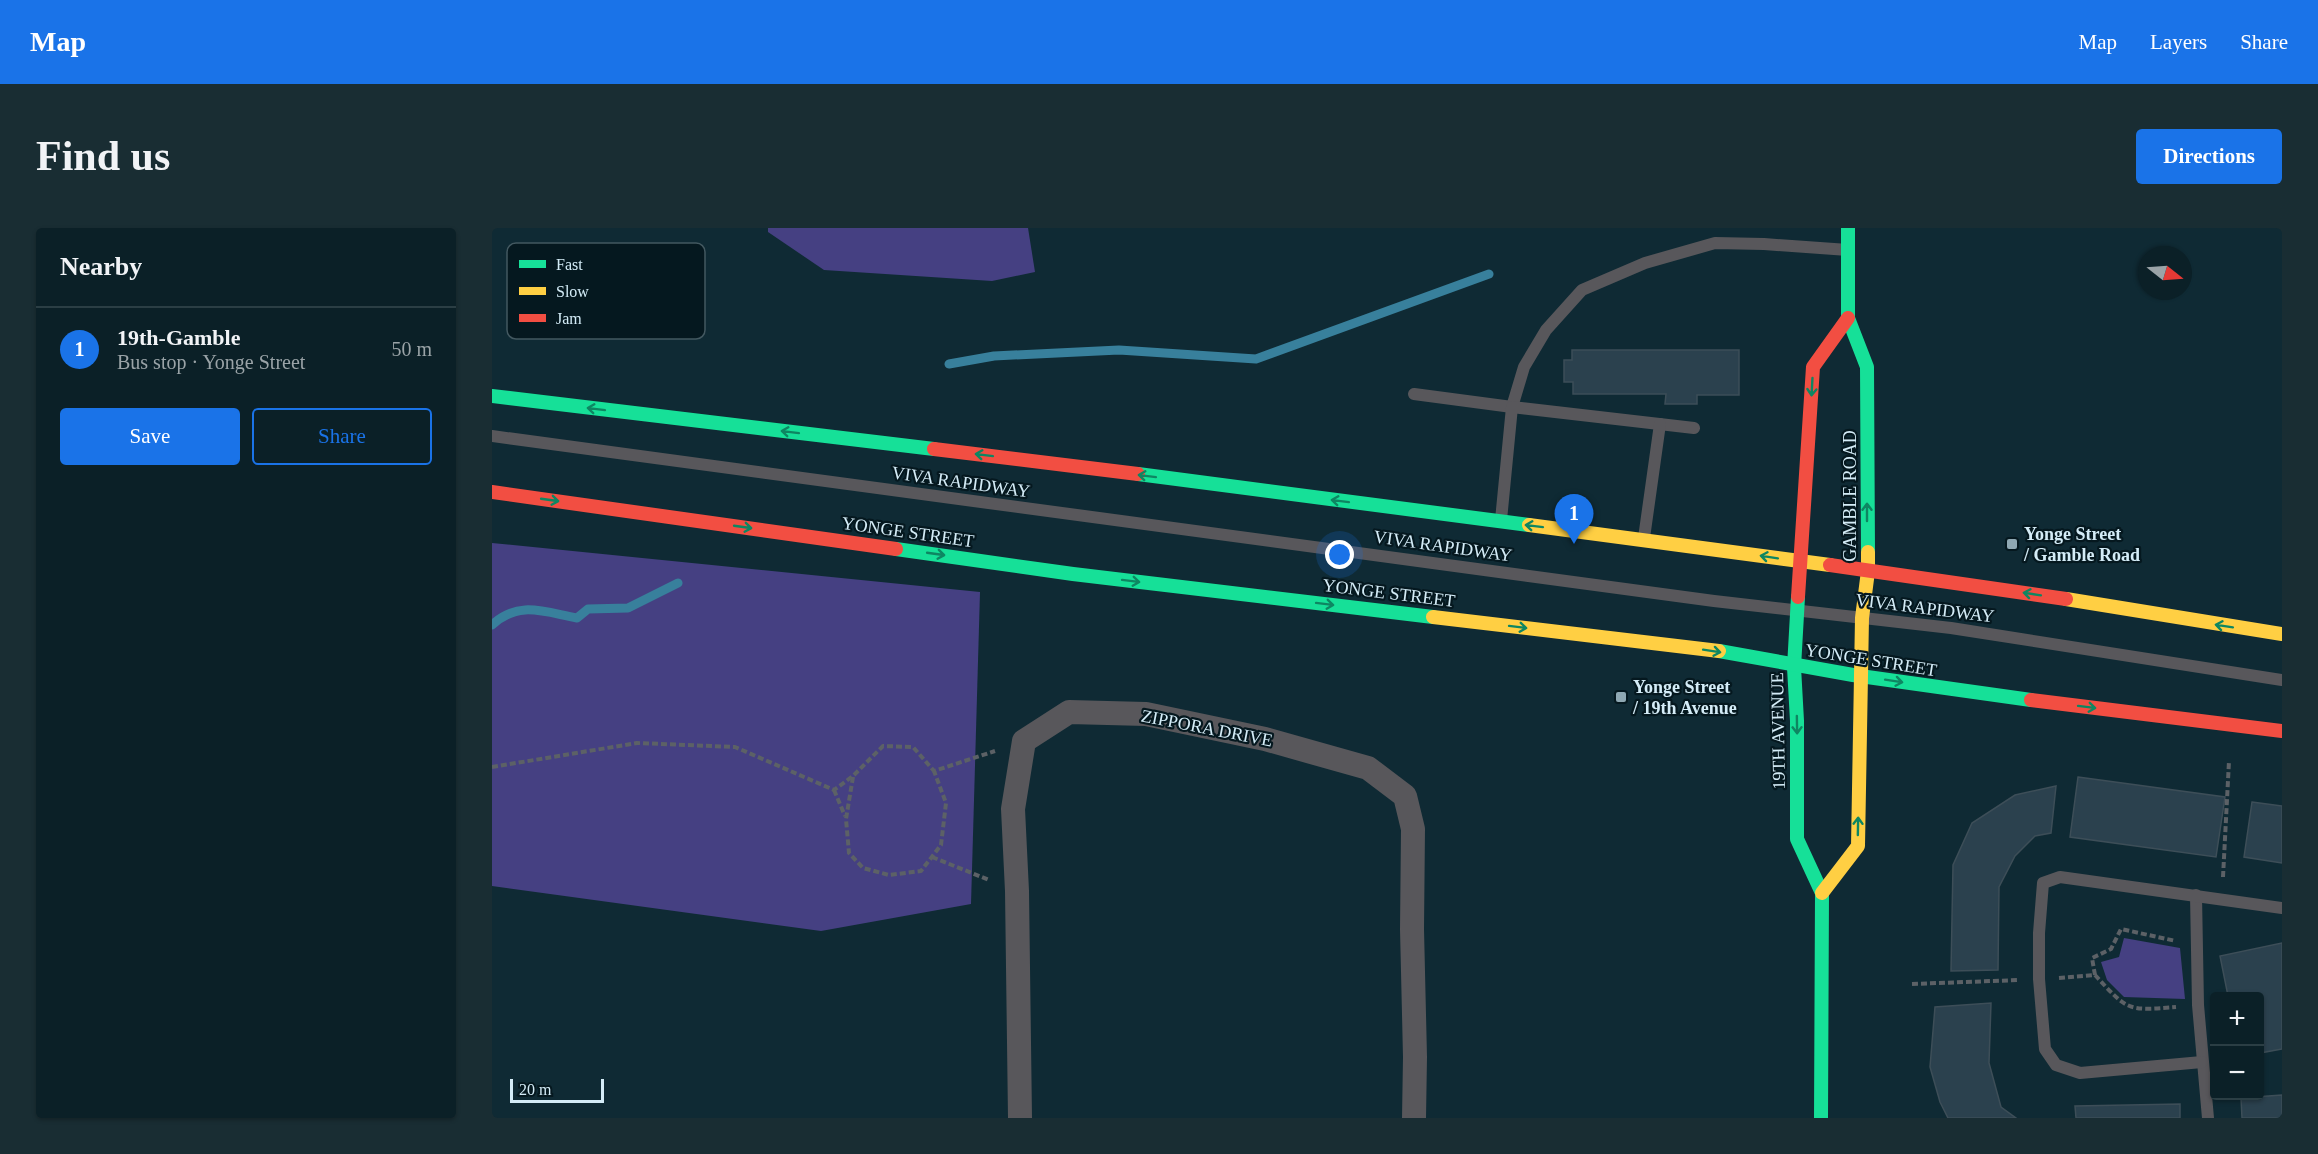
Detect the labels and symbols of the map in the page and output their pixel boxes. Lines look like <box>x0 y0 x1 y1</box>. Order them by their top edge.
legend <box>507 243 705 339</box>
north arrow <box>2138 246 2192 300</box>
text: Fast <box>556 256 583 273</box>
text: Slow <box>556 283 589 300</box>
text: Jam <box>556 310 582 327</box>
one-way arrow <box>1807 376 1818 396</box>
one-way arrow <box>587 403 607 414</box>
one-way arrow <box>781 426 801 437</box>
street label: GAMBLE ROAD <box>1840 430 1860 562</box>
one-way arrow <box>974 450 994 461</box>
street label: VIVA RAPIDWAY <box>891 462 1031 502</box>
one-way arrow <box>1138 470 1157 481</box>
pin: 1 <box>1554 494 1594 544</box>
one-way arrow <box>540 495 559 506</box>
one-way arrow <box>1331 495 1351 506</box>
one-way arrow <box>1861 503 1873 523</box>
street label: YONGE STREET <box>841 513 975 551</box>
one-way arrow <box>1524 520 1544 531</box>
one-way arrow <box>733 522 752 533</box>
place label: Yonge Street / Gamble Road <box>2023 524 2140 565</box>
street label: VIVA RAPIDWAY <box>1373 526 1513 566</box>
marker: Yonge Street / Gamble Road <box>2005 537 2019 551</box>
your location <box>1325 540 1354 569</box>
one-way arrow <box>926 549 946 560</box>
one-way arrow <box>1759 551 1779 562</box>
one-way arrow <box>1121 575 1141 586</box>
street label: YONGE STREET <box>1322 575 1456 611</box>
one-way arrow <box>2022 589 2042 600</box>
street label: VIVA RAPIDWAY <box>1855 590 1995 626</box>
one-way arrow <box>1314 599 1334 610</box>
one-way arrow <box>2215 620 2234 631</box>
one-way arrow <box>1508 622 1528 633</box>
street label: YONGE STREET <box>1804 640 1938 680</box>
one-way arrow <box>1702 645 1721 656</box>
street label: 19TH AVENUE <box>1767 672 1789 790</box>
one-way arrow <box>1884 676 1903 687</box>
place label: Yonge Street / 19th Avenue <box>1632 677 1737 718</box>
marker: Yonge Street / 19th Avenue <box>1614 690 1628 704</box>
one-way arrow <box>2077 701 2097 712</box>
street label: ZIPPORA DRIVE <box>1140 705 1274 751</box>
one-way arrow <box>1791 714 1803 734</box>
one-way arrow <box>1852 816 1864 836</box>
scale bar <box>510 1076 604 1104</box>

